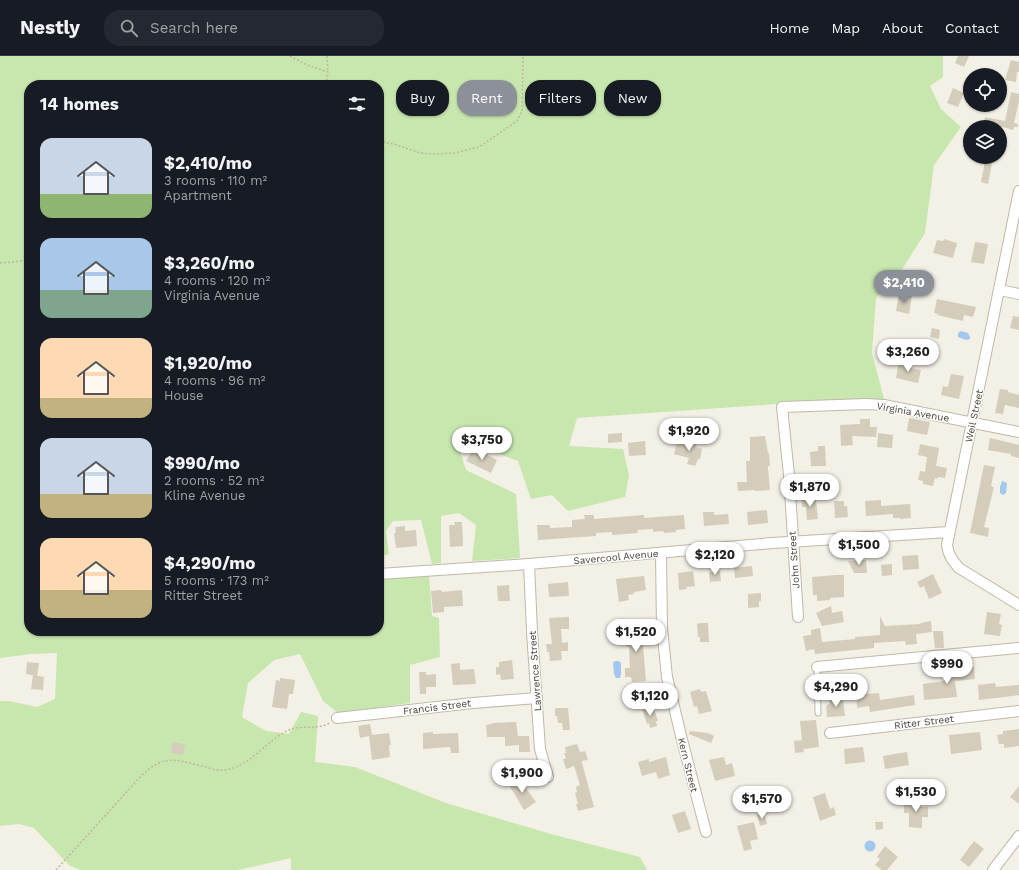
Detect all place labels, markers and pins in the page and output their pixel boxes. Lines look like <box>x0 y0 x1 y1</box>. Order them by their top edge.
pin: $2,410 <box>871 270 937 304</box>
pin: $3,260 <box>875 339 941 373</box>
pin: $1,920 <box>656 418 722 452</box>
pin: $3,750 <box>449 427 515 461</box>
pin: $1,870 <box>777 474 843 508</box>
pin: $1,500 <box>826 532 892 566</box>
pin: $2,120 <box>682 542 748 576</box>
pin: $1,520 <box>603 619 669 653</box>
pin: $990 <box>923 651 971 685</box>
pin: $4,290 <box>803 674 869 708</box>
pin: $1,120 <box>617 683 683 717</box>
pin: $1,900 <box>489 760 555 794</box>
pin: $1,530 <box>883 779 949 813</box>
pin: $1,570 <box>729 786 795 820</box>

